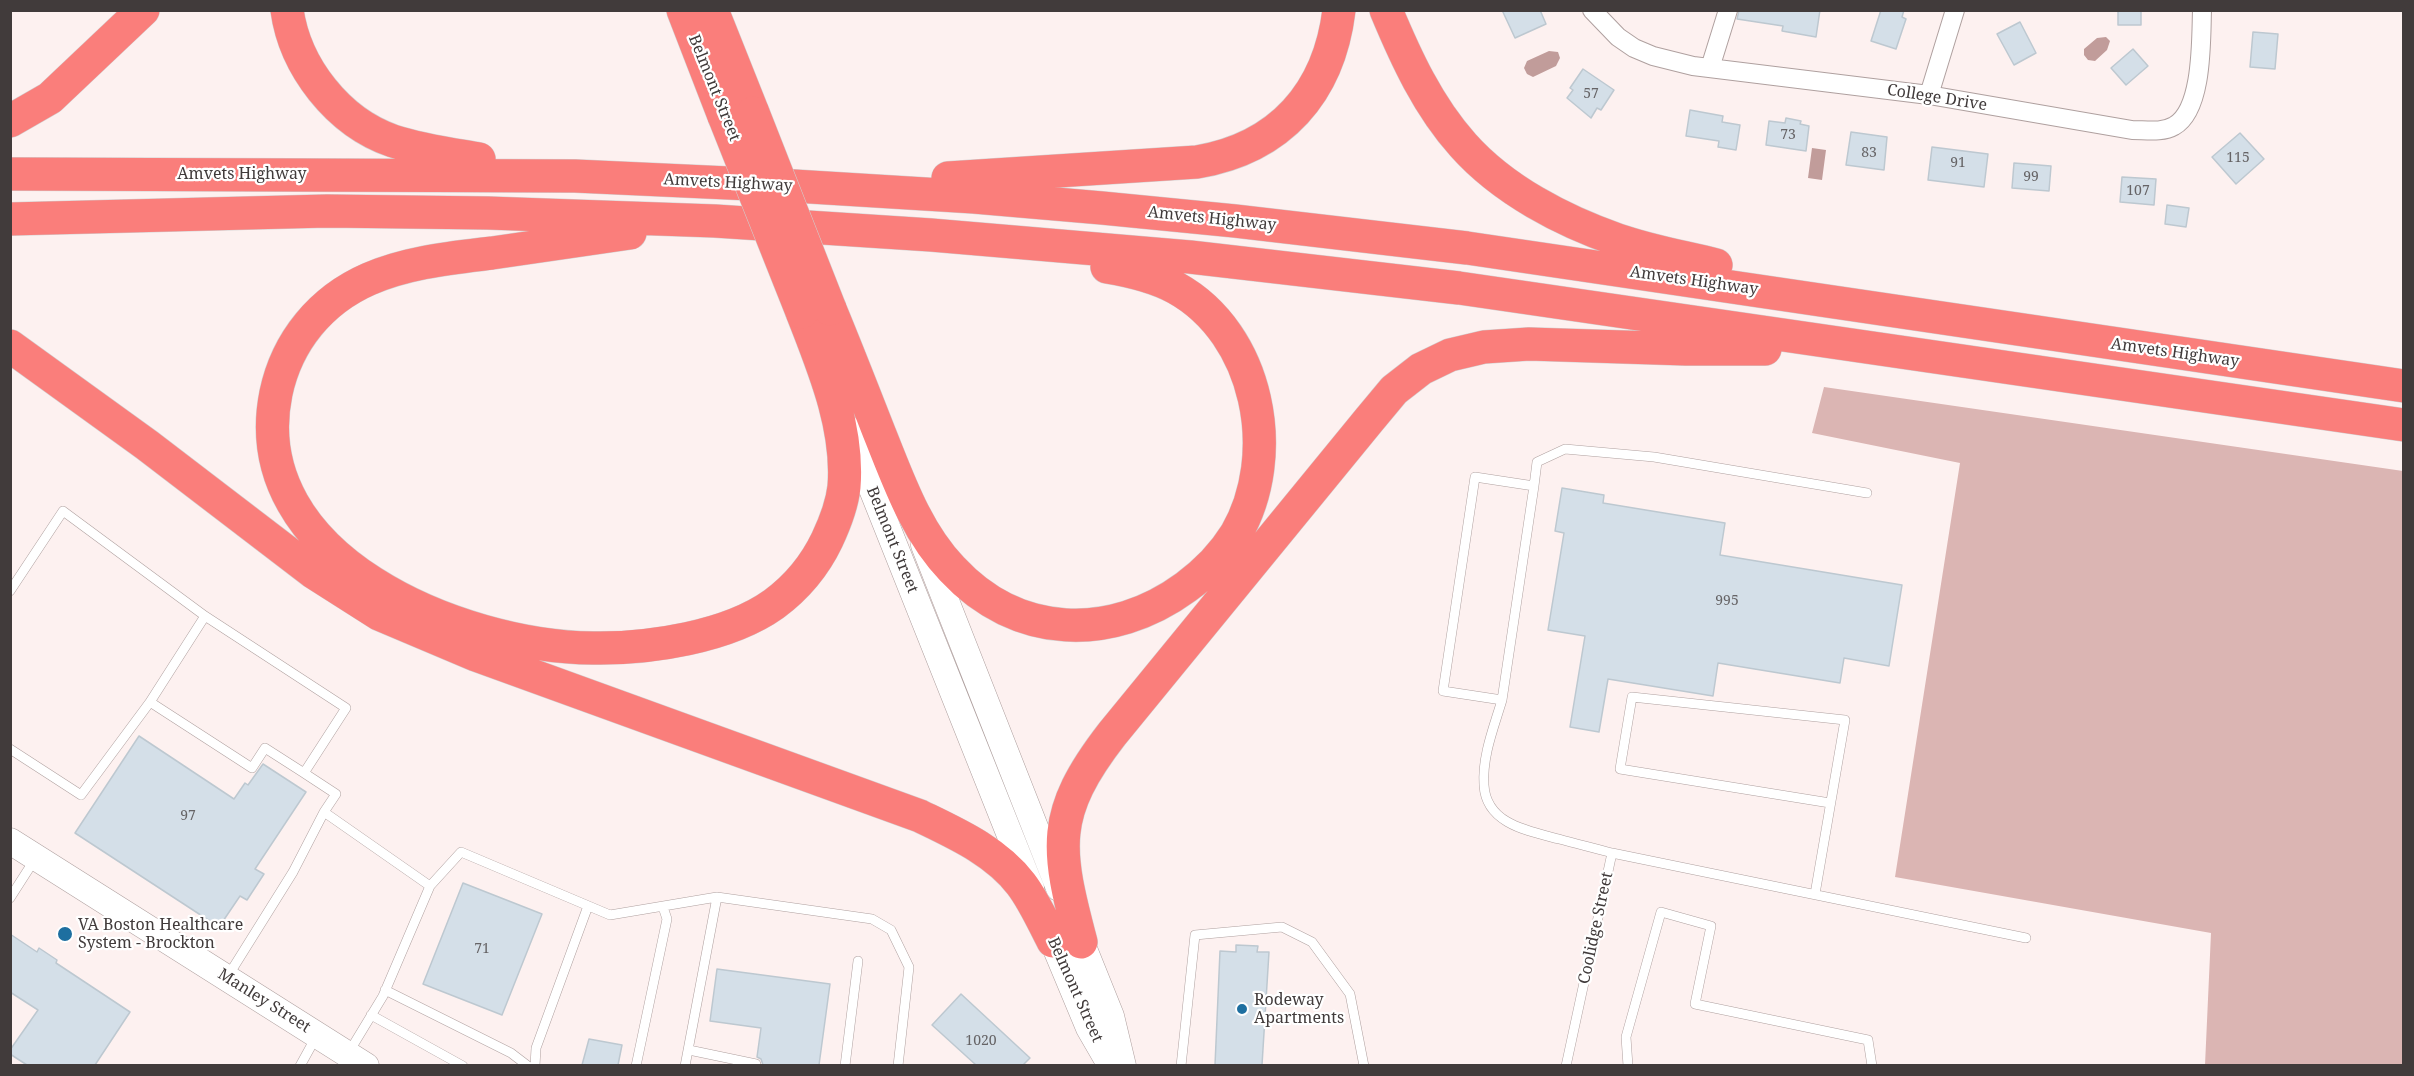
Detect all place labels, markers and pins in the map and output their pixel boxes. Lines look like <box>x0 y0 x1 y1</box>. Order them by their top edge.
place label: VA Boston Healthcare System - Brockton <box>78 915 243 953</box>
marker: VA Boston Healthcare System - Brockton <box>56 925 74 943</box>
place label: Rodeway Apartments <box>1254 990 1344 1028</box>
marker: Rodeway Apartments <box>1235 1002 1249 1016</box>

